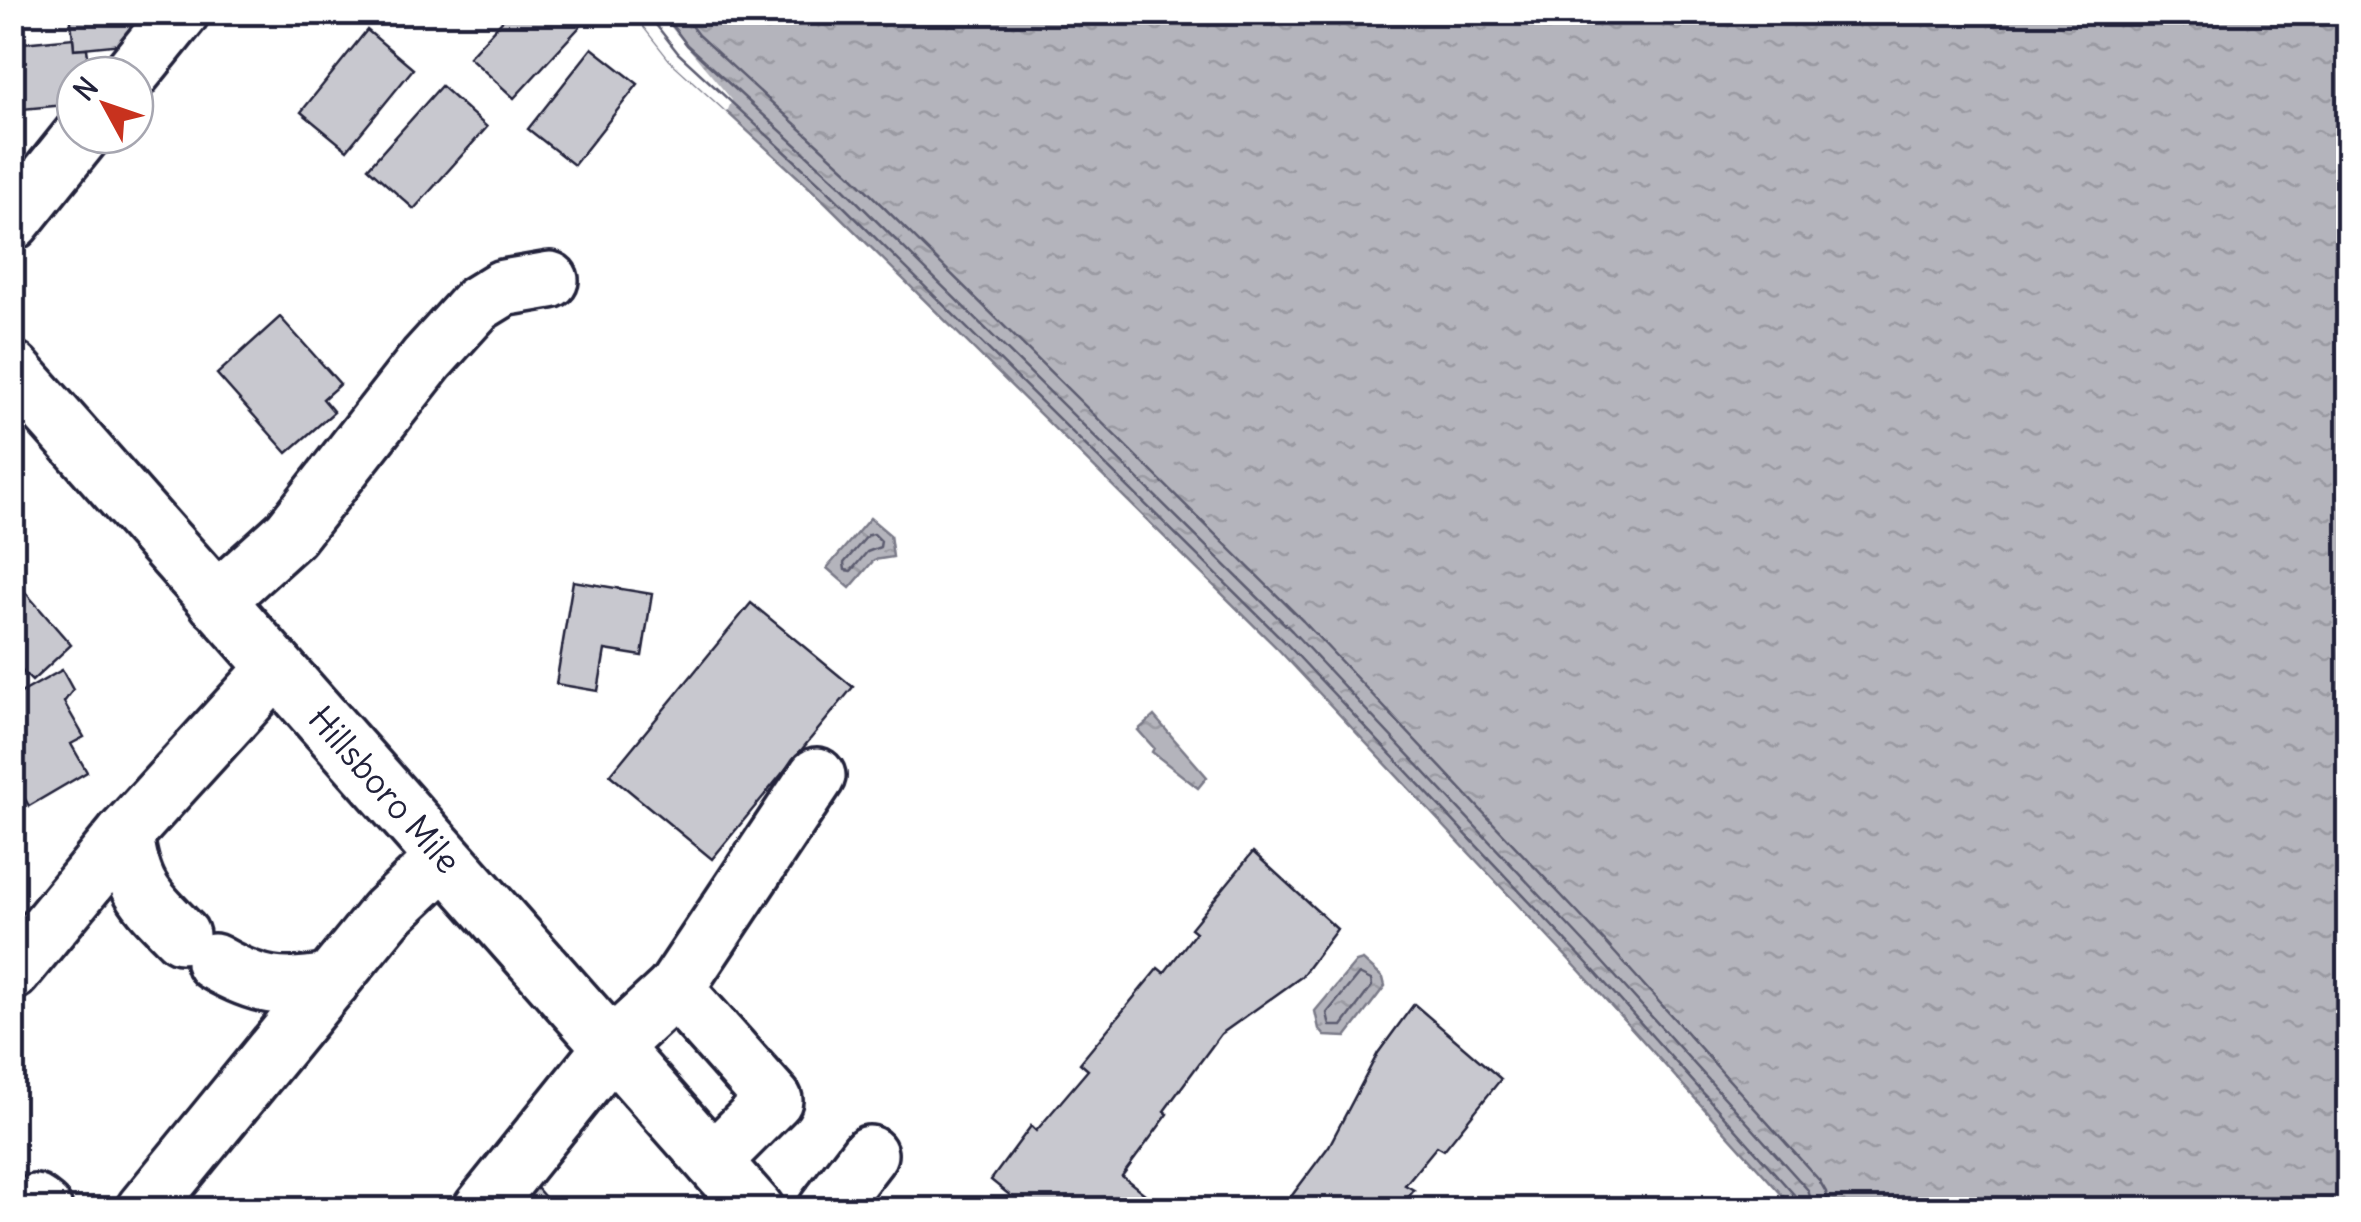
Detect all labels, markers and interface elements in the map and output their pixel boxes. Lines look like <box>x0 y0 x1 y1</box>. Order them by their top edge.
north arrow <box>55 55 155 155</box>
text: N <box>66 70 106 108</box>
street label: Hillsboro Mile <box>300 697 471 882</box>

